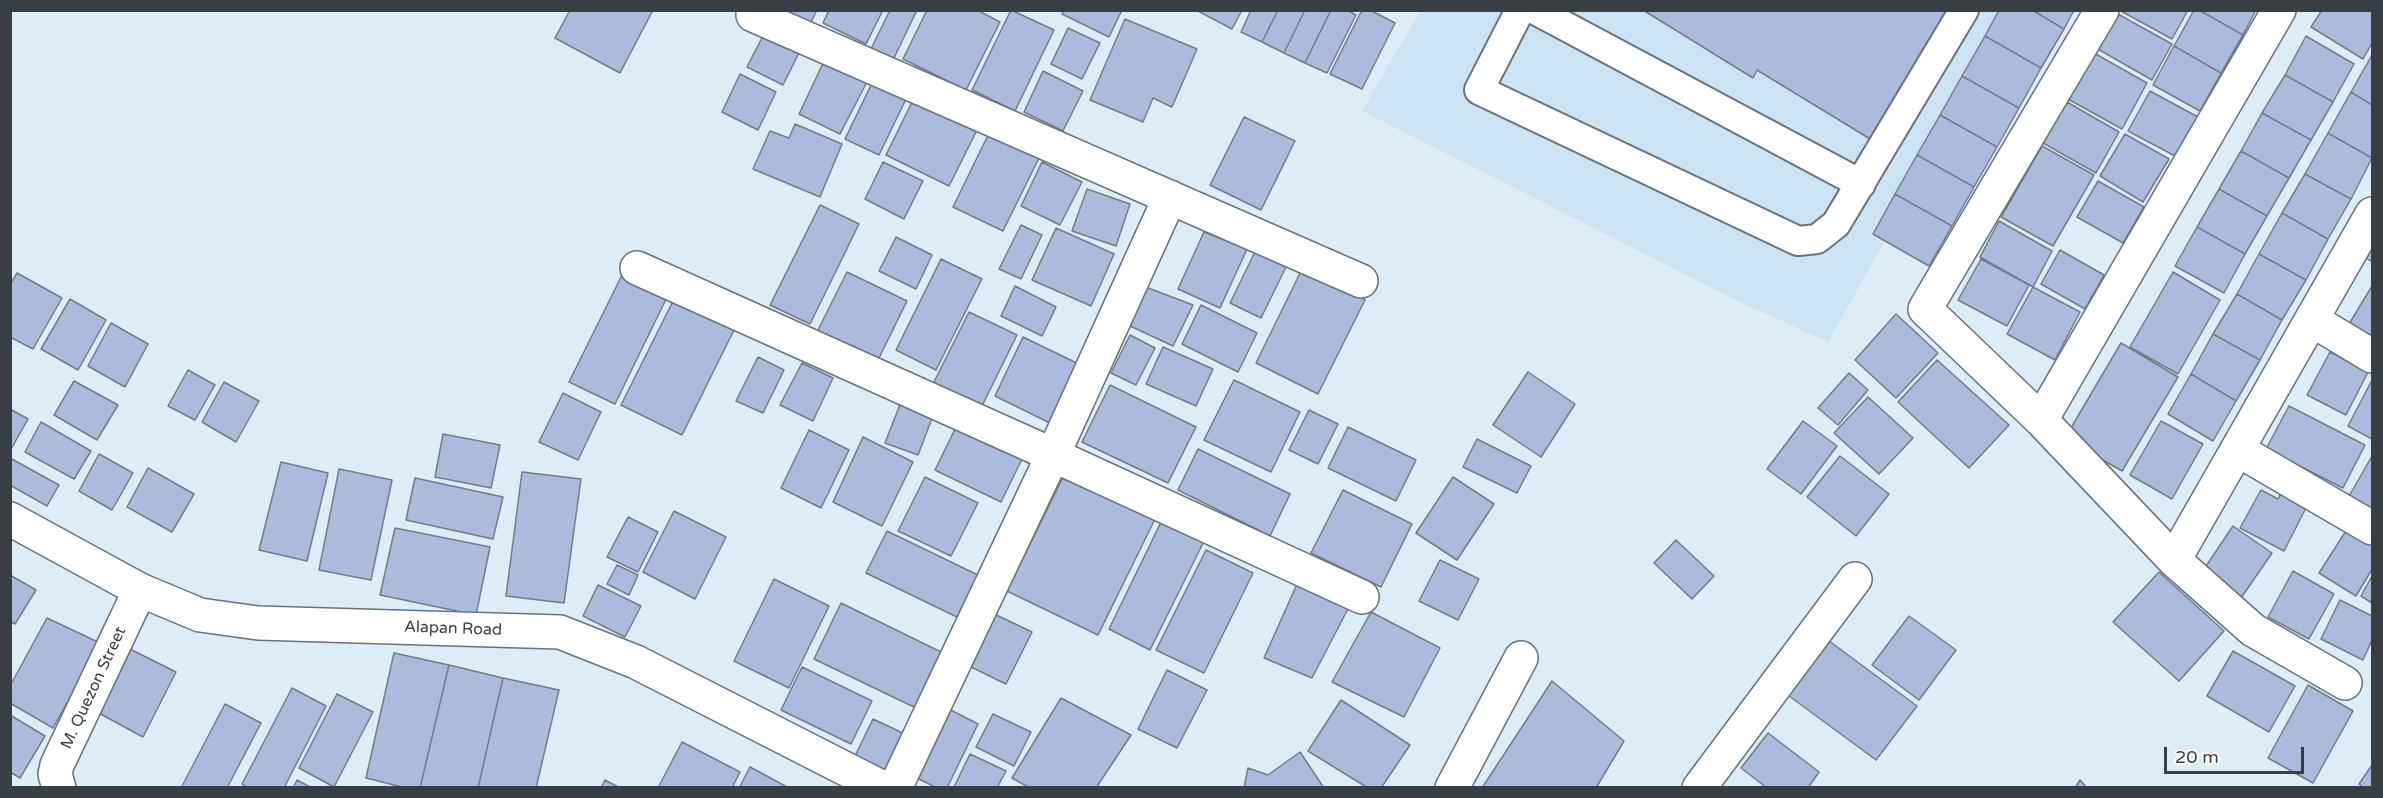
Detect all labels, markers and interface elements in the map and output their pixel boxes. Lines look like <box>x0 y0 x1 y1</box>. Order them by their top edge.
street label: Alapan Road <box>404 618 502 640</box>
street label: M. Quezon Street <box>57 624 131 752</box>
scale bar <box>2167 735 2306 773</box>
text: 20 m <box>2175 746 2219 768</box>

